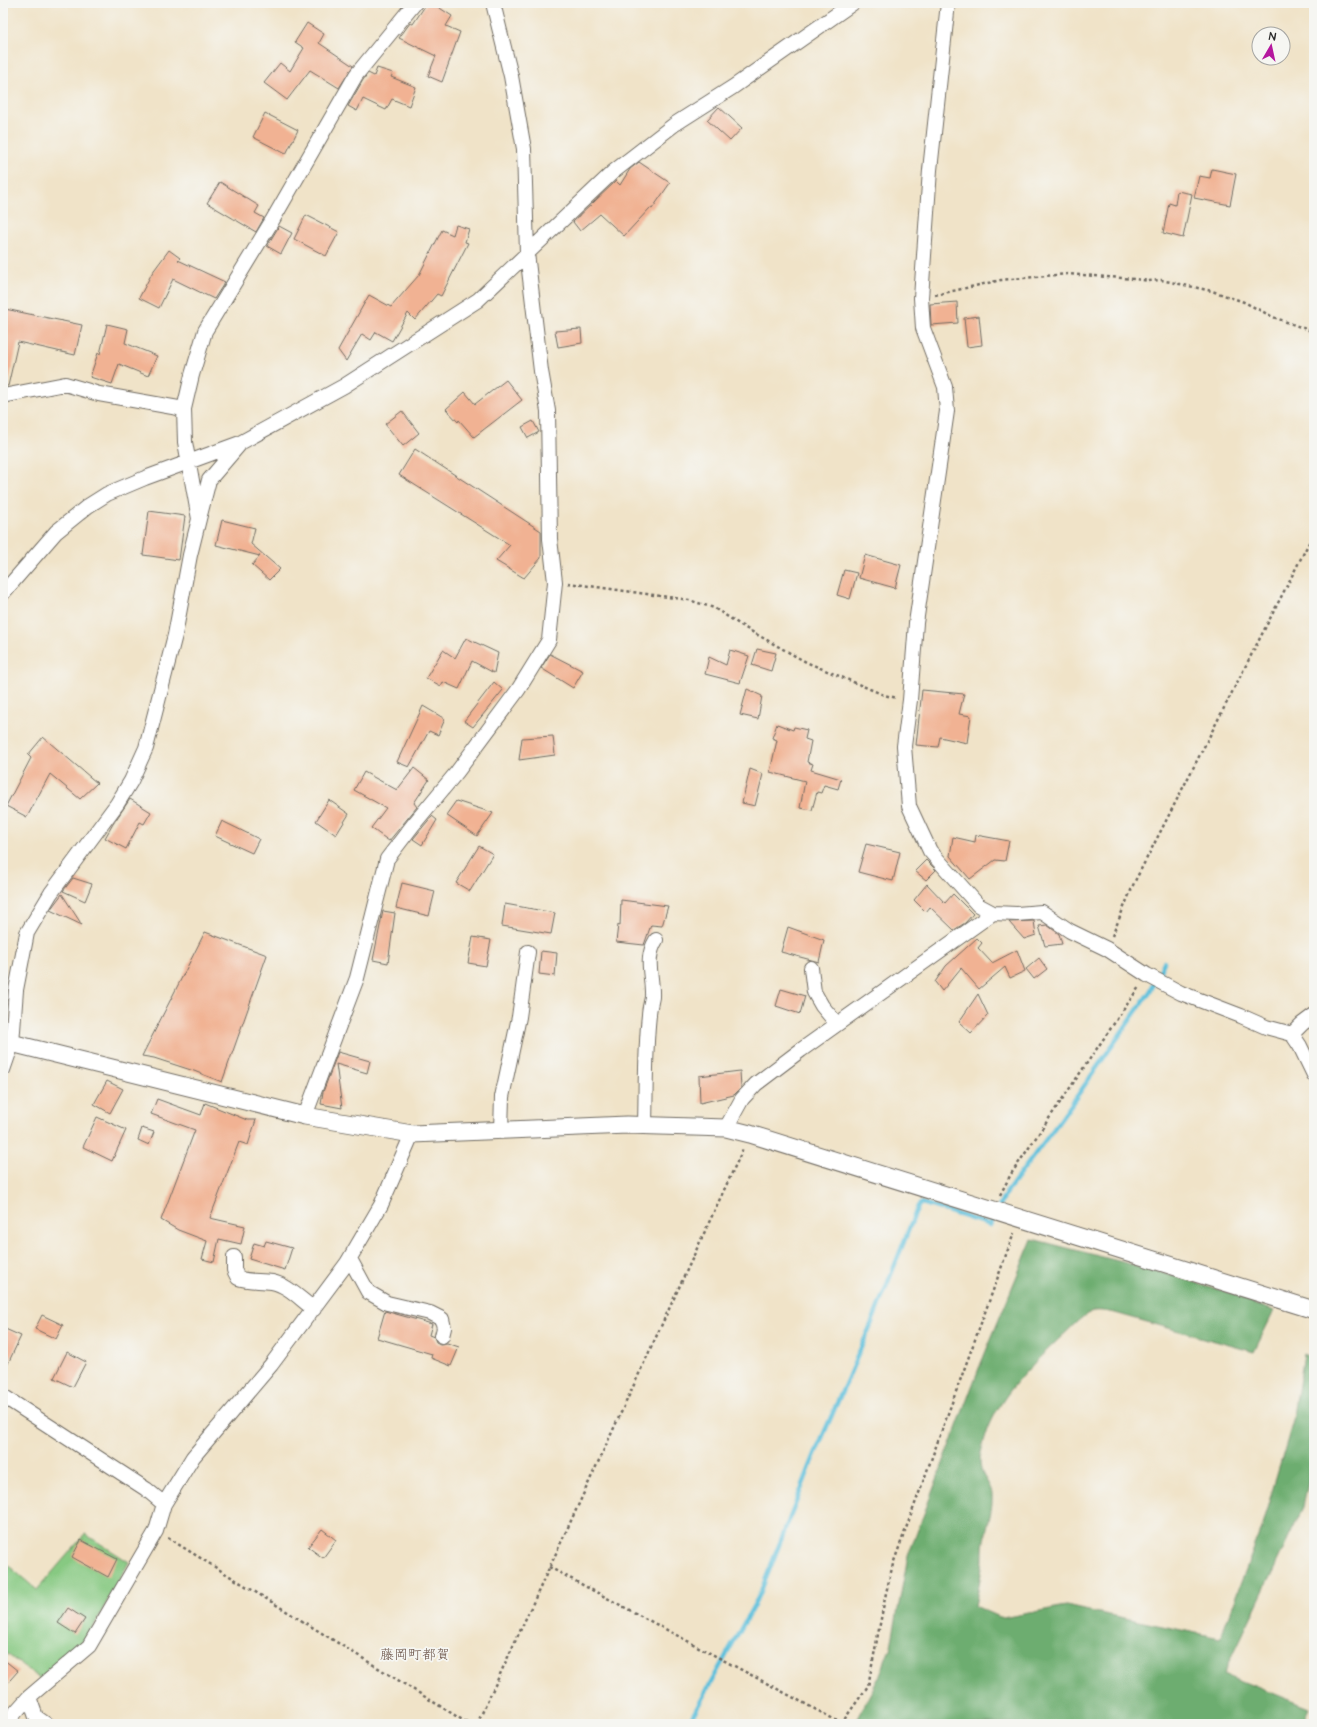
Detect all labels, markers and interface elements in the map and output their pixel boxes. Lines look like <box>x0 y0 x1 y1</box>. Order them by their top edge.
north arrow <box>1251 26 1291 66</box>
text: N <box>1268 29 1277 45</box>
district label: 藤岡町都賀 <box>380 1645 450 1665</box>

